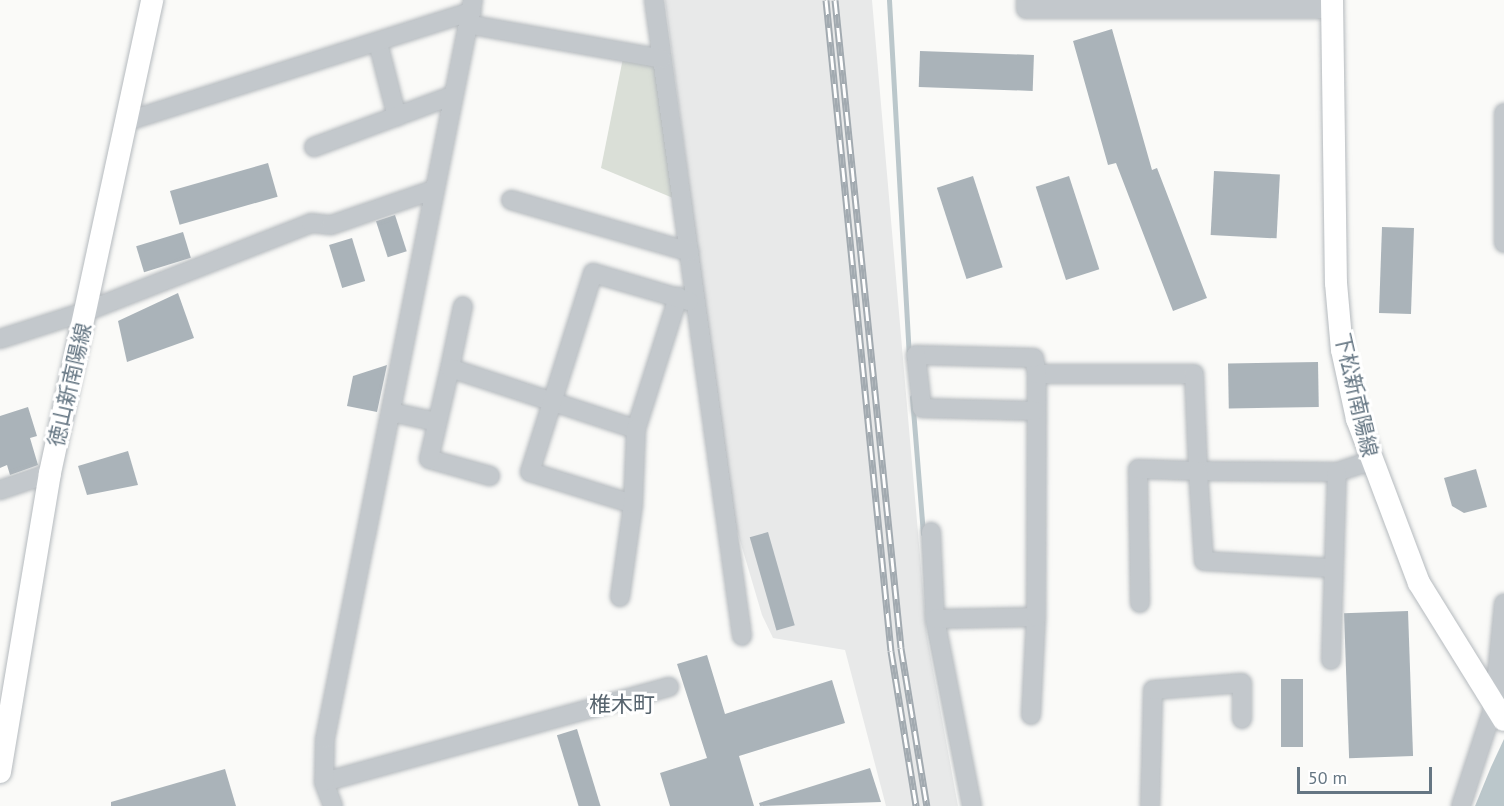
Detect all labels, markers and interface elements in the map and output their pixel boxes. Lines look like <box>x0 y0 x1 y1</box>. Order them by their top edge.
street label: 徳山新南陽線 <box>44 321 96 449</box>
street label: 下松新南陽線 <box>1330 331 1382 459</box>
district label: 椎木町 <box>589 692 655 718</box>
scale bar <box>1300 755 1435 793</box>
text: 50 m <box>1308 766 1347 789</box>

